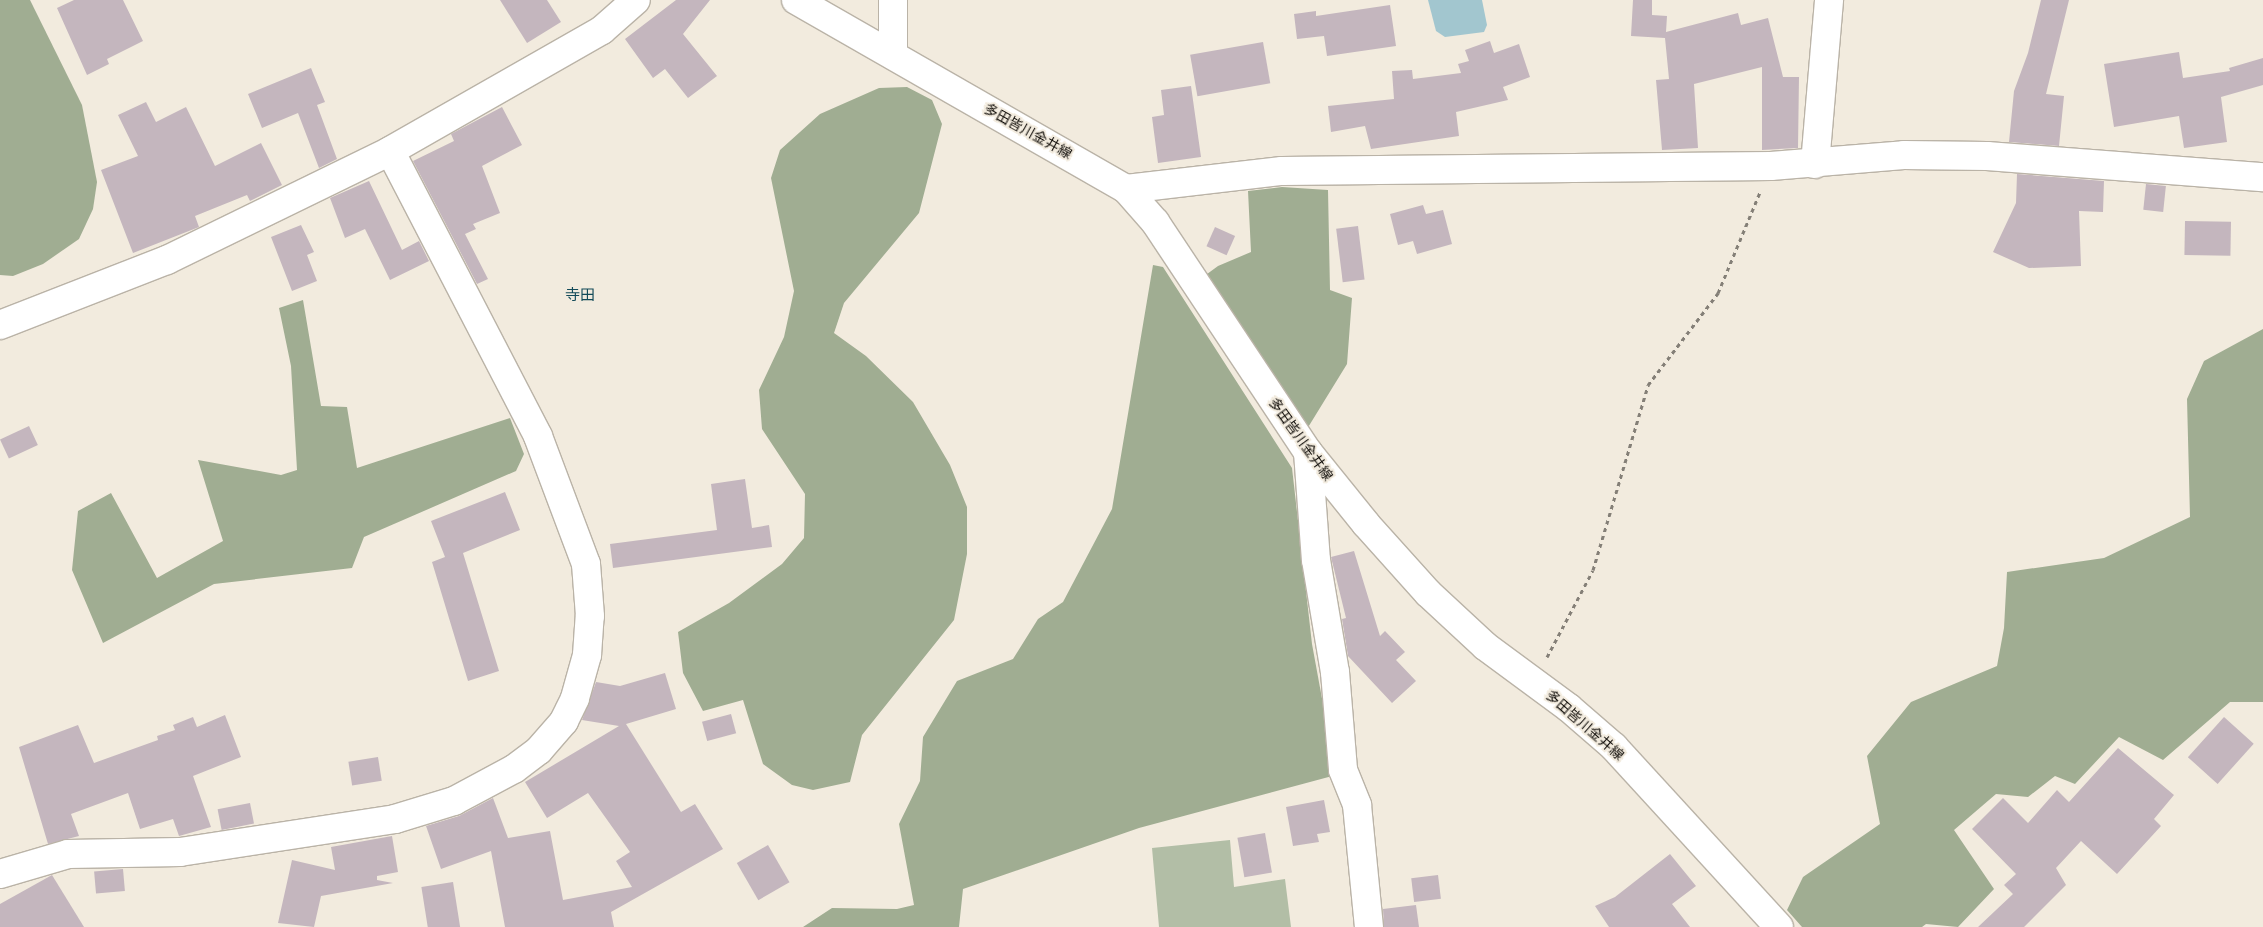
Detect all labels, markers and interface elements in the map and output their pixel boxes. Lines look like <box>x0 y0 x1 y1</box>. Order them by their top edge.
street label: 多田皆川金井線 <box>981 100 1075 162</box>
district label: 寺田 <box>565 287 595 305</box>
street label: 多田皆川金井線 <box>1265 394 1337 484</box>
street label: 多田皆川金井線 <box>1543 687 1627 763</box>

